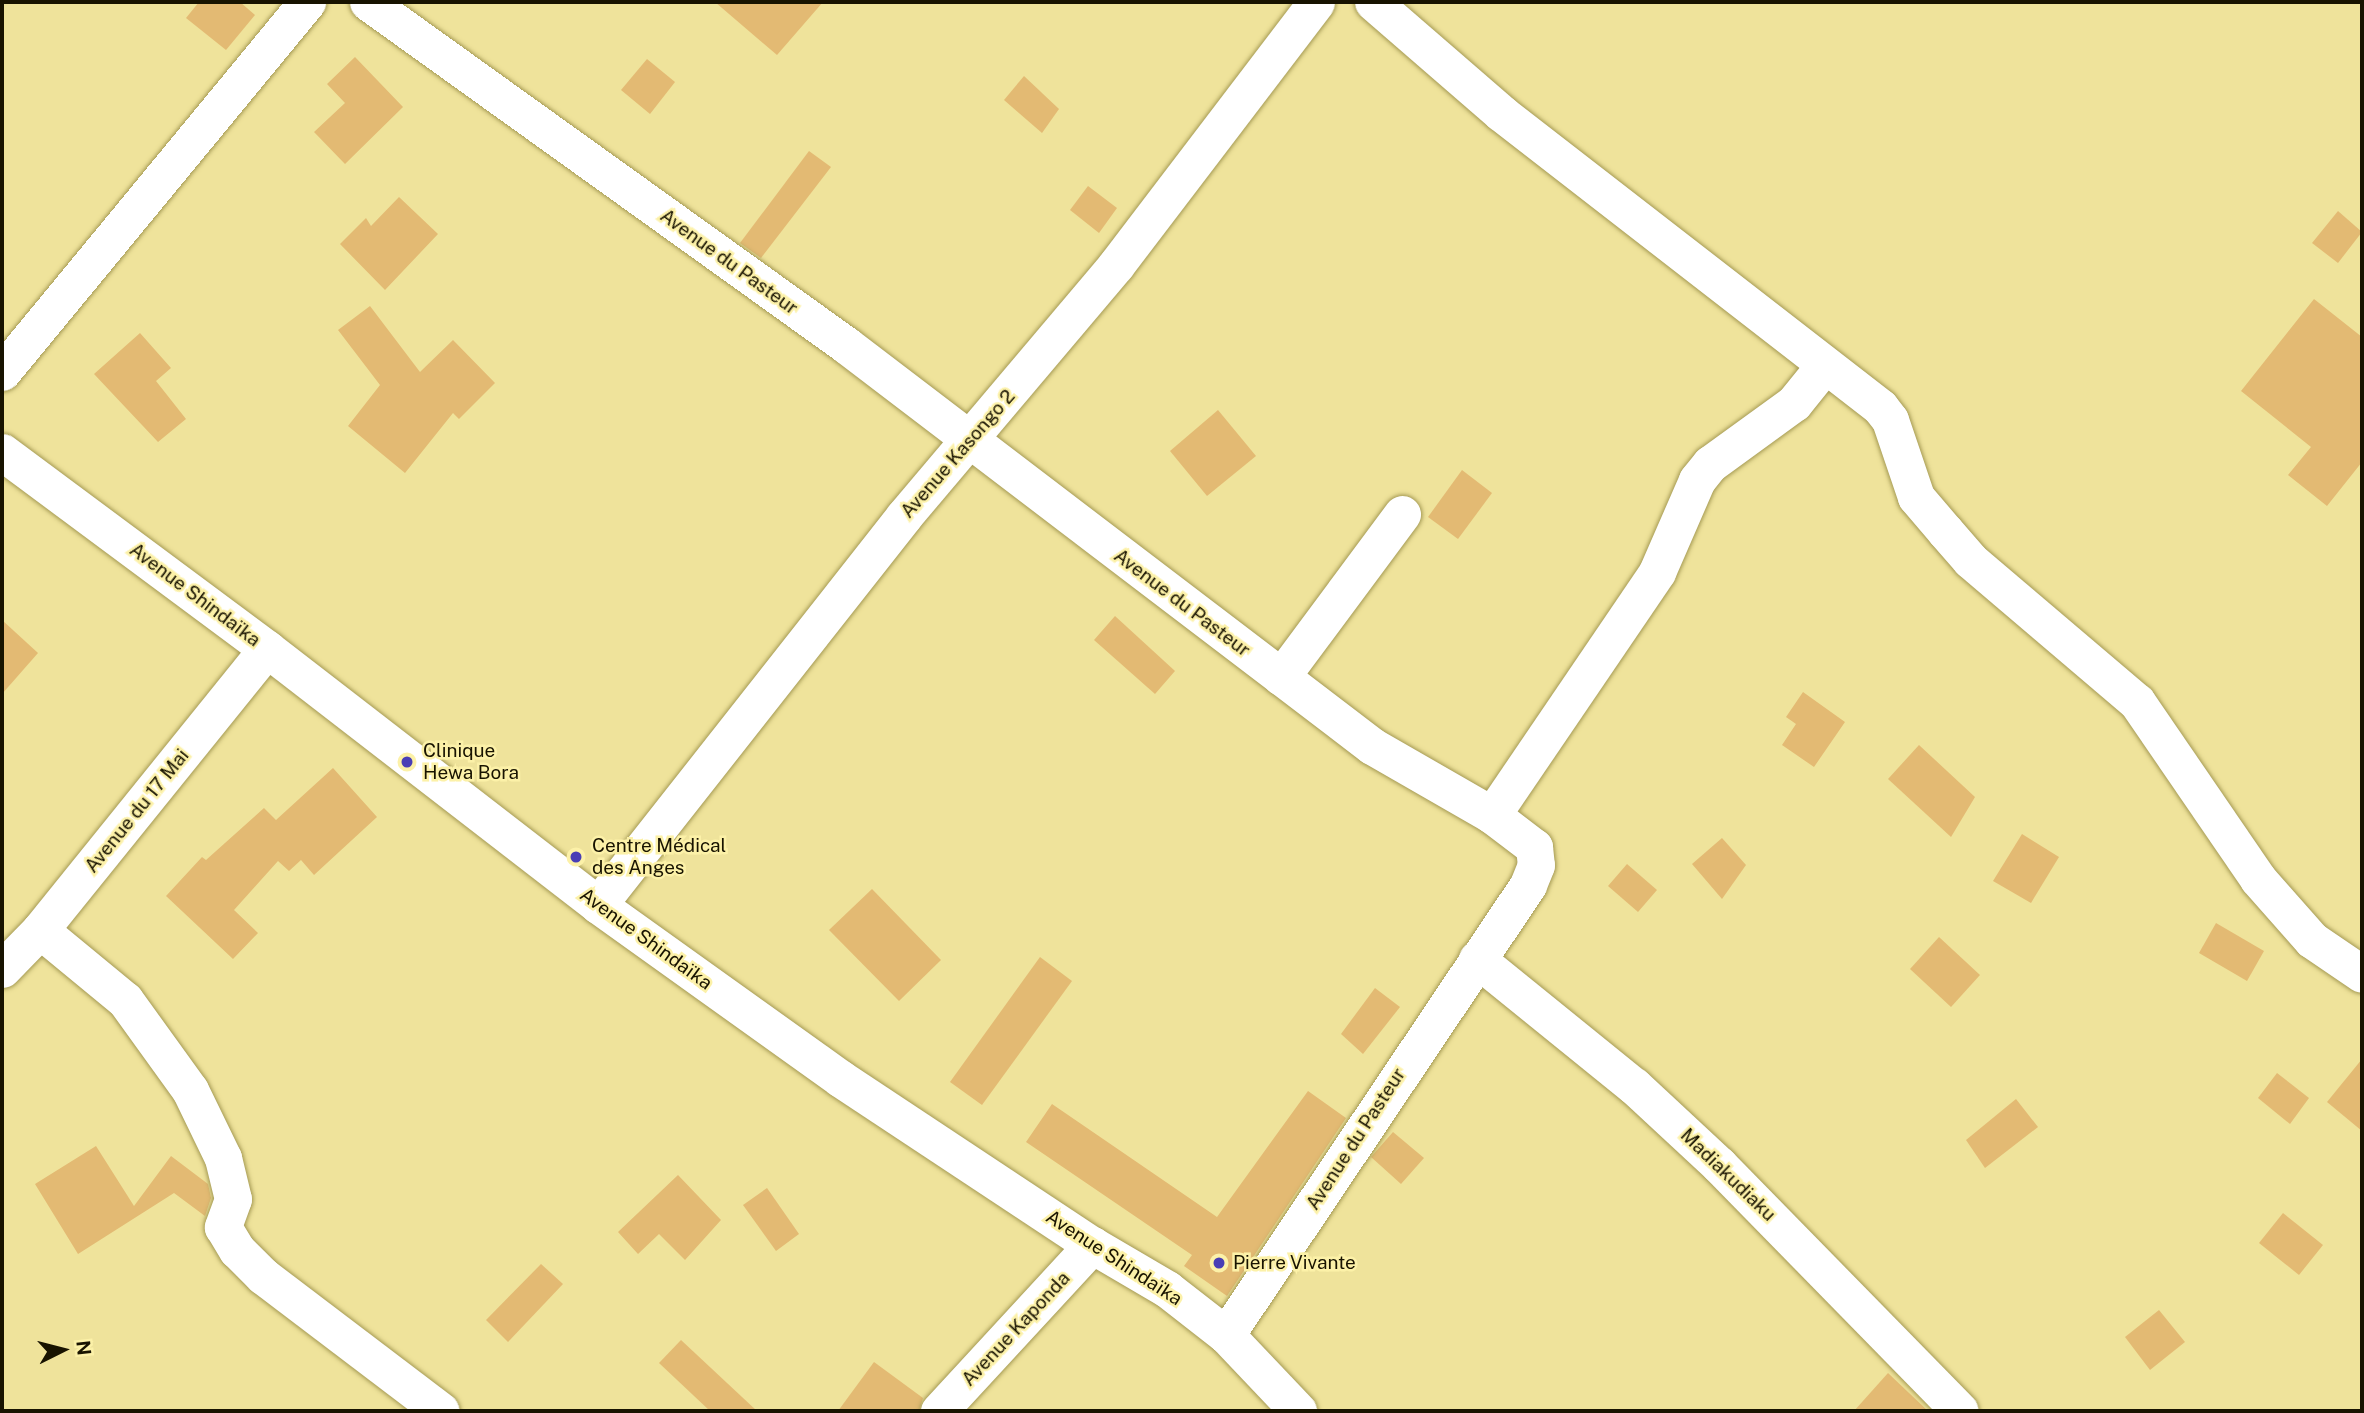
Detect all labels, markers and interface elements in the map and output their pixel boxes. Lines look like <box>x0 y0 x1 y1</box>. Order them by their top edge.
street label: Avenue du Pasteur <box>656 204 802 320</box>
street label: Avenue Kasongo 2 <box>896 385 1020 523</box>
street label: Avenue Shindaïka <box>125 538 265 652</box>
street label: Avenue du Pasteur <box>1109 544 1255 662</box>
place label: Clinique Hewa Bora <box>423 740 519 784</box>
street label: Avenue du 17 Mai <box>80 745 194 877</box>
marker: Clinique Hewa Bora <box>397 752 417 772</box>
place label: Centre Médical des Anges <box>592 835 726 879</box>
marker: Centre Médical des Anges <box>566 847 586 867</box>
street label: Avenue Shindaïka <box>575 883 717 995</box>
street label: Avenue du Pasteur <box>1301 1064 1411 1214</box>
street label: Madiakudiaku <box>1676 1124 1780 1226</box>
street label: Avenue Shindaïka <box>1042 1205 1186 1311</box>
place label: Pierre Vivante <box>1233 1252 1356 1274</box>
marker: Pierre Vivante <box>1211 1255 1227 1271</box>
street label: Avenue Kaponda <box>957 1267 1075 1391</box>
north arrow <box>28 1315 98 1385</box>
text: N <box>72 1339 96 1356</box>

